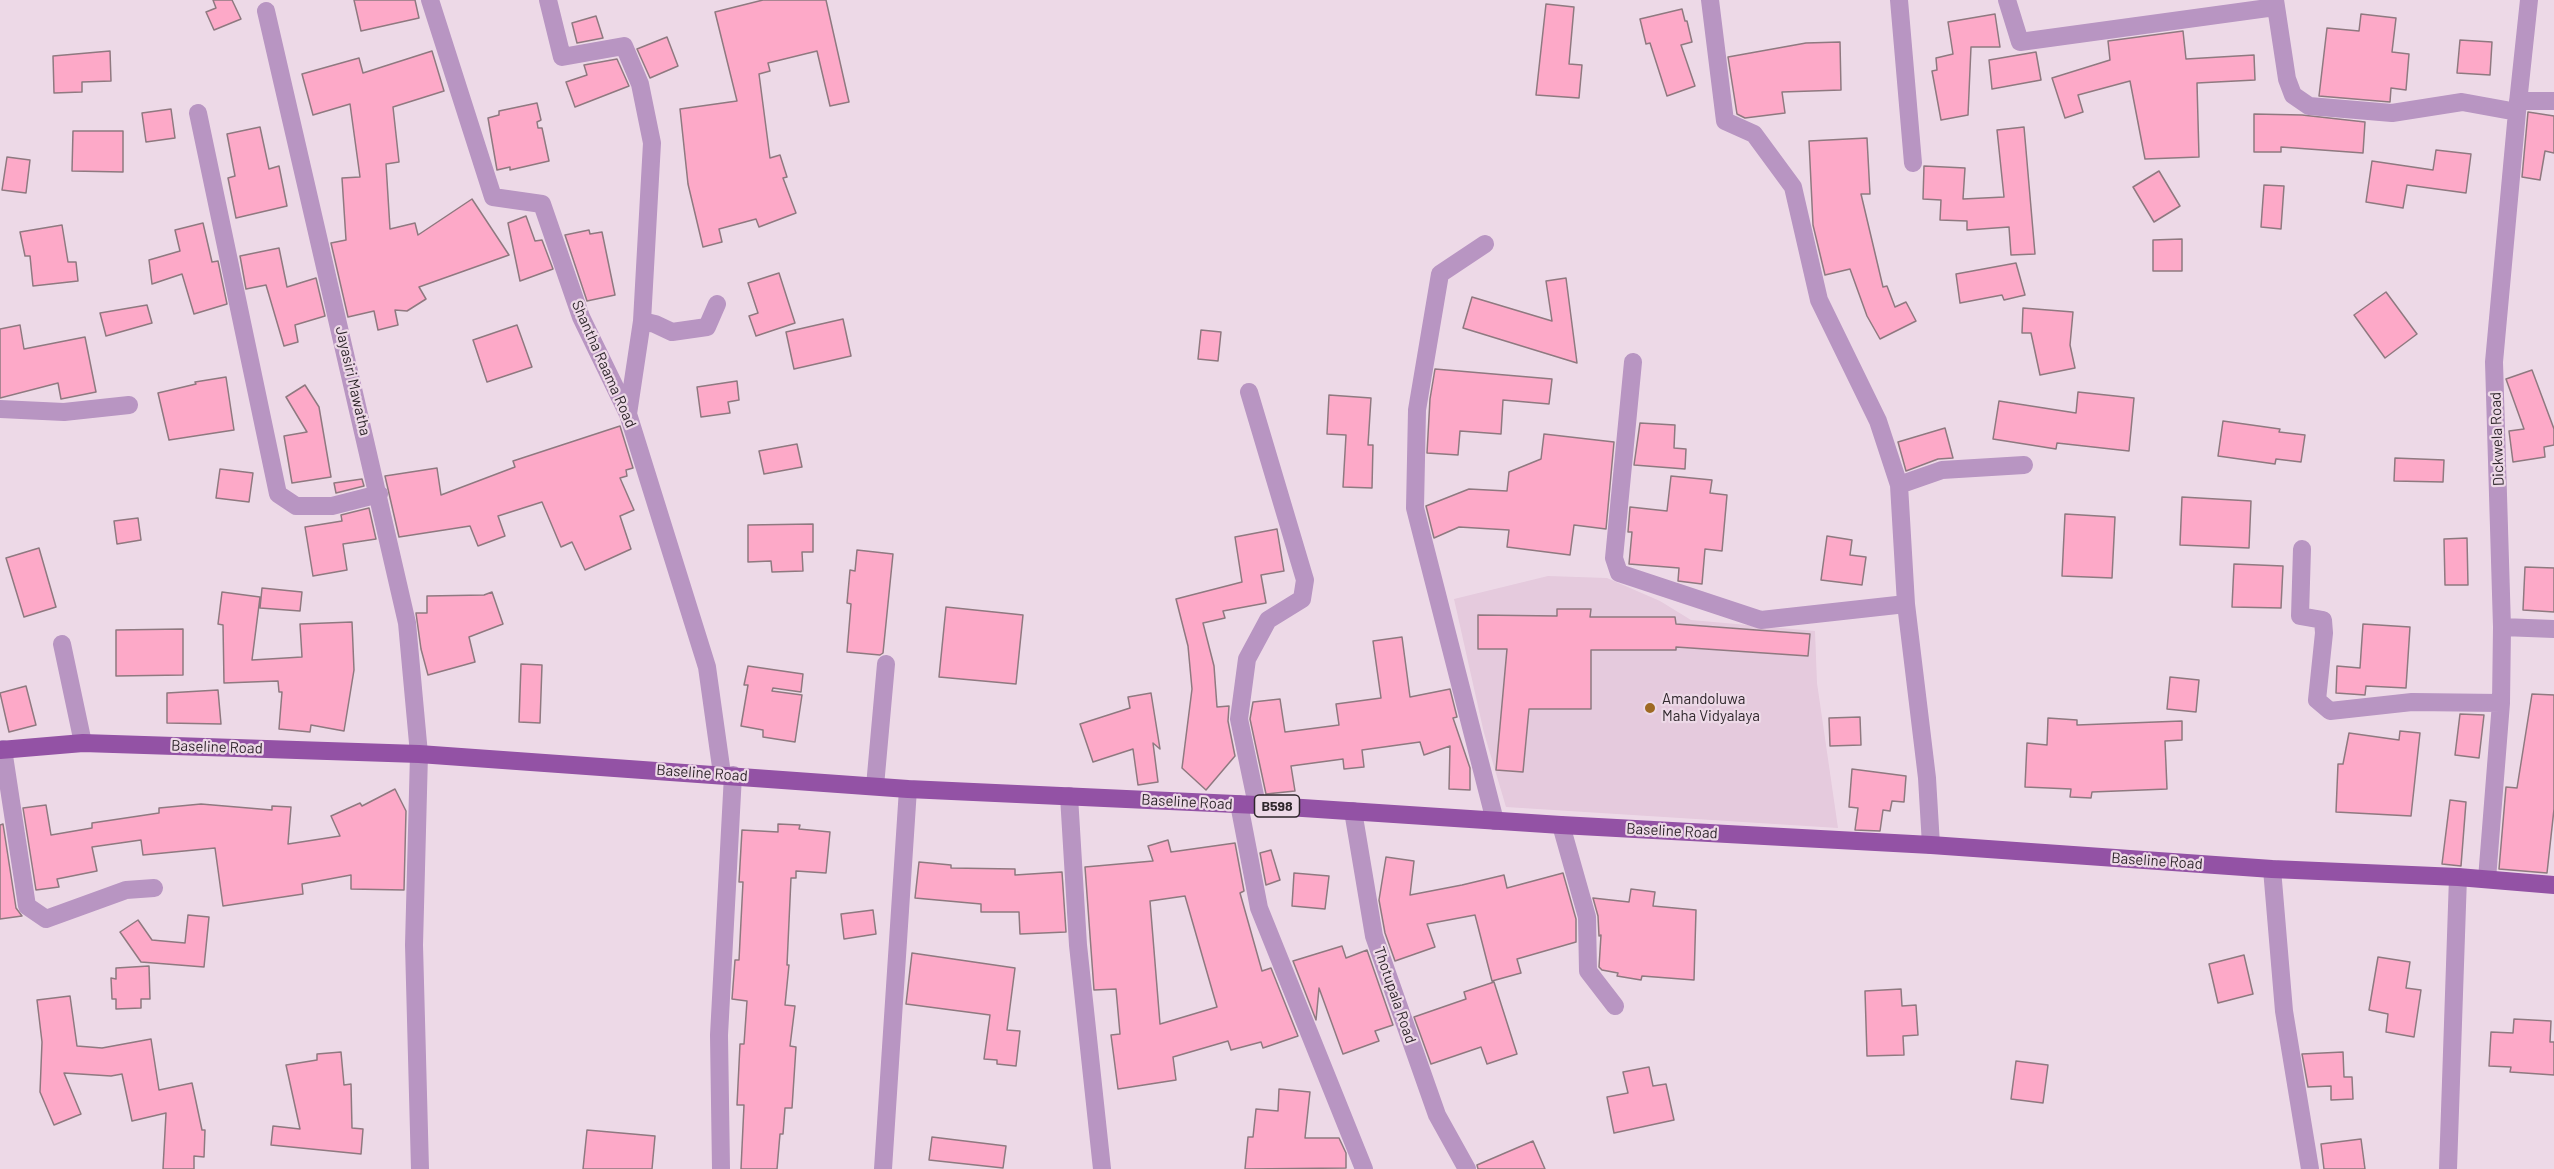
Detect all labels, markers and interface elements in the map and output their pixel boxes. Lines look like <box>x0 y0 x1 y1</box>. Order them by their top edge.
street label: Shantha Raama Road <box>568 298 640 430</box>
street label: Jayasiri Mawatha <box>332 325 374 437</box>
street label: Dickwela Road <box>2486 392 2508 486</box>
place label: Amandoluwa Maha Vidyalaya <box>1662 690 1760 725</box>
marker: Amandoluwa Maha Vidyalaya <box>1643 701 1657 715</box>
street label: Baseline Road <box>171 736 263 758</box>
street label: Baseline Road <box>656 761 748 785</box>
street label: Baseline Road <box>1141 791 1233 813</box>
road number: B598 <box>1254 795 1300 817</box>
street label: Baseline Road <box>1626 820 1718 842</box>
street label: Baseline Road <box>2111 849 2203 873</box>
street label: Thotupala Road <box>1370 944 1420 1046</box>

